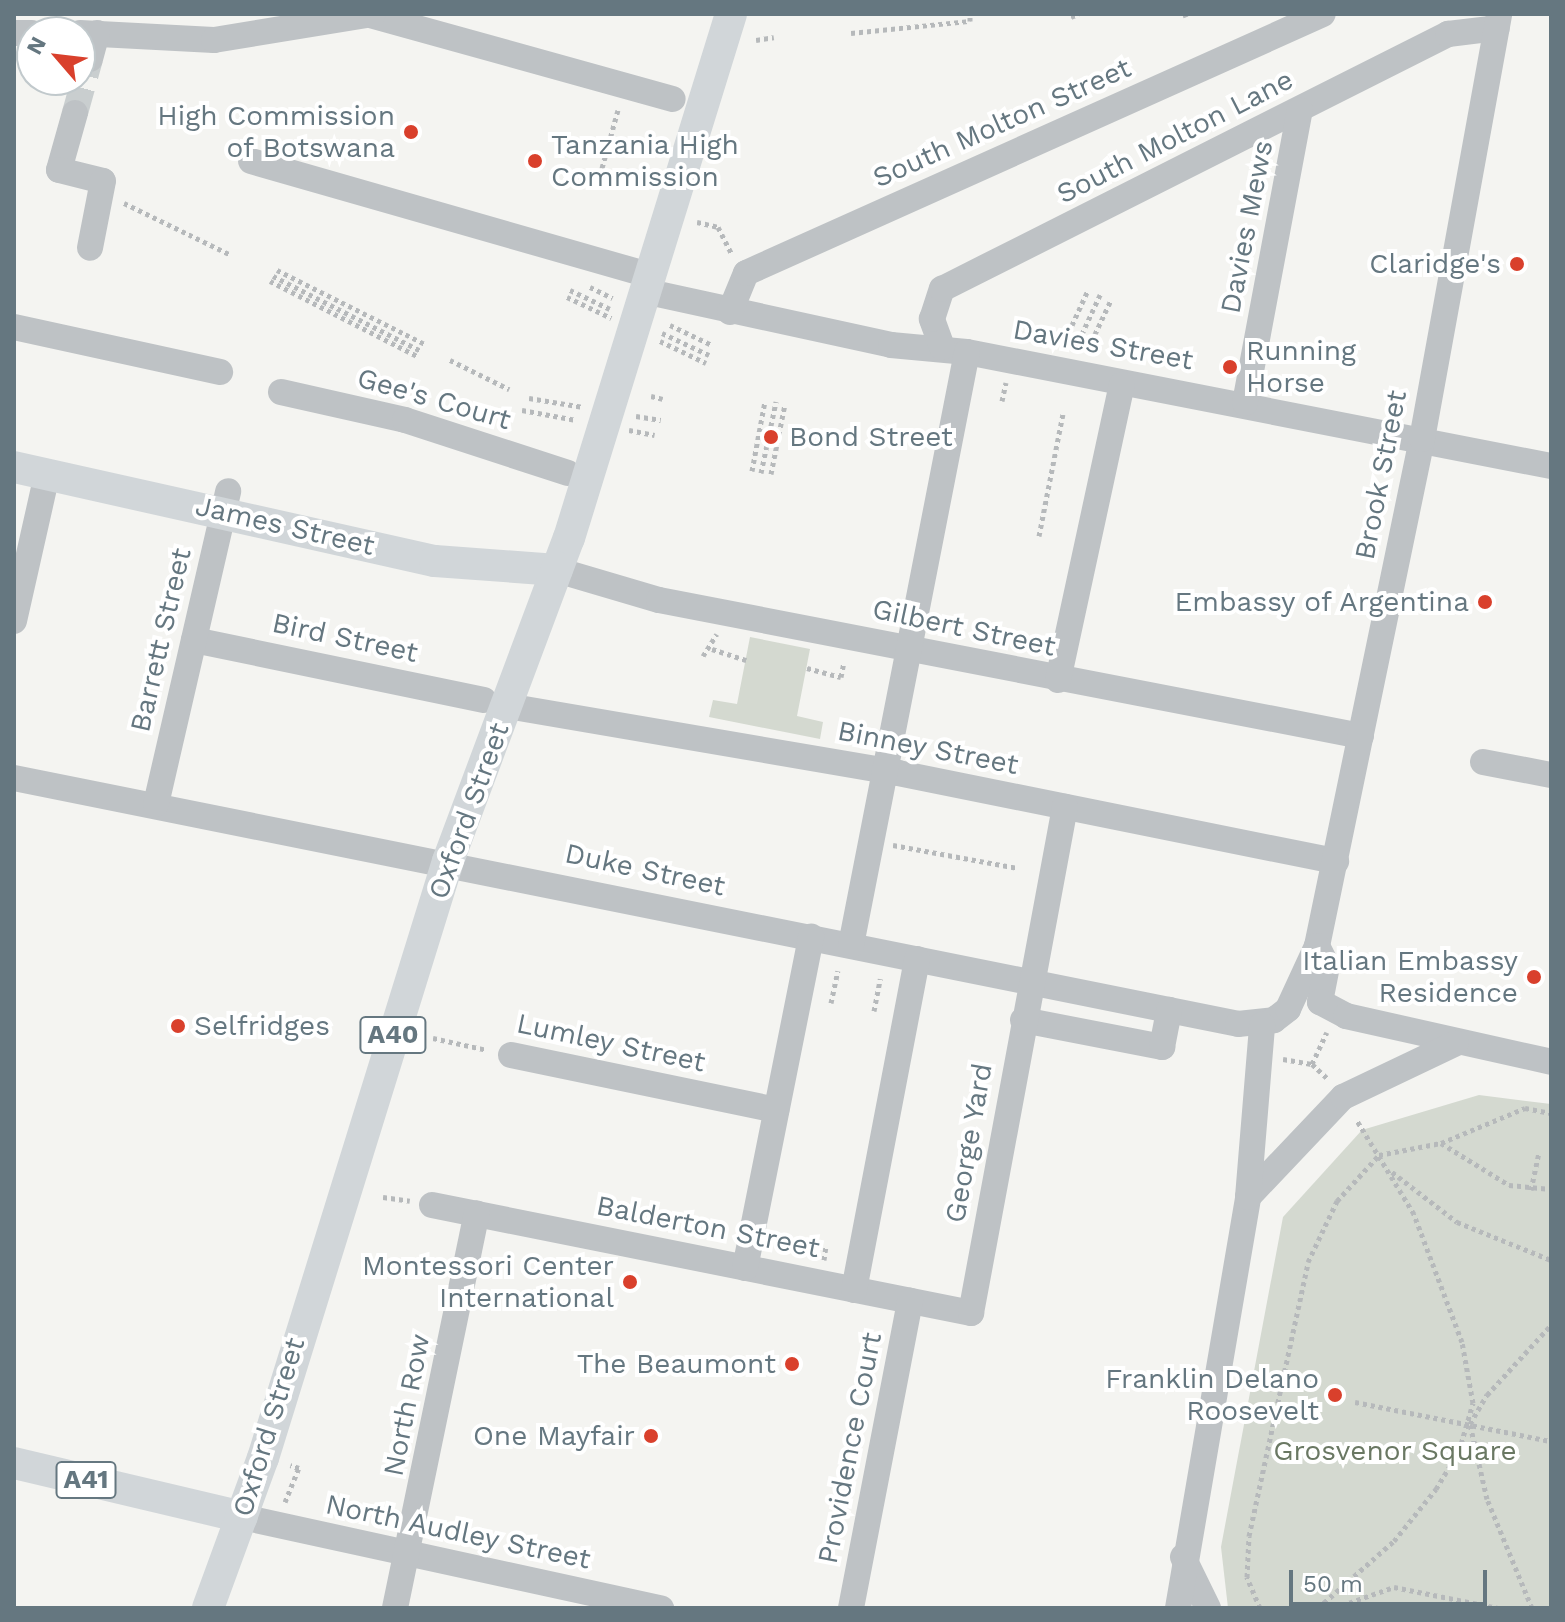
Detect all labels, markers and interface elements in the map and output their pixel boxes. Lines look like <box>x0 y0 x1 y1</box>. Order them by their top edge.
north arrow <box>16 16 96 96</box>
text: N <box>21 32 51 59</box>
street label: South Molton Street <box>868 51 1136 195</box>
street label: South Molton Lane <box>1051 63 1299 211</box>
place label: High Commission of Botswana <box>157 99 395 165</box>
marker: High Commission of Botswana <box>402 123 420 141</box>
place label: Tanzania High Commission <box>551 128 739 194</box>
street label: Davies Mews <box>1214 138 1280 316</box>
marker: Tanzania High Commission <box>526 152 544 170</box>
place label: Claridge's <box>1369 247 1501 281</box>
marker: Claridge's <box>1508 255 1526 273</box>
street label: Davies Street <box>1010 313 1196 377</box>
place label: Running Horse <box>1246 334 1356 400</box>
marker: Running Horse <box>1221 358 1239 376</box>
street label: Gee's Court <box>353 361 515 437</box>
street label: Brook Street <box>1348 387 1414 563</box>
place label: Bond Street <box>789 420 953 454</box>
marker: Bond Street <box>760 426 782 448</box>
street label: James Street <box>192 489 378 563</box>
street label: Barrett Street <box>124 545 198 735</box>
place label: Embassy of Argentina <box>1172 585 1469 619</box>
street label: Gilbert Street <box>869 592 1059 664</box>
marker: Embassy of Argentina <box>1476 593 1494 611</box>
street label: Bird Street <box>269 606 421 670</box>
street label: Binney Street <box>834 714 1022 782</box>
street label: Oxford Street <box>422 718 516 904</box>
street label: Duke Street <box>562 837 728 903</box>
place label: Italian Embassy Residence <box>1302 944 1518 1010</box>
marker: Italian Embassy Residence <box>1525 968 1543 986</box>
street label: Lumley Street <box>513 1007 709 1079</box>
place label: Selfridges <box>194 1009 330 1043</box>
road number: A40 <box>359 1013 427 1057</box>
marker: Selfridges <box>169 1017 187 1035</box>
street label: George Yard <box>938 1060 1000 1226</box>
street label: Balderton Street <box>594 1189 822 1265</box>
place label: Montessori Center International <box>362 1249 614 1315</box>
marker: Montessori Center International <box>621 1273 639 1291</box>
street label: Providence Court <box>811 1330 889 1566</box>
street label: North Row <box>377 1331 437 1479</box>
street label: Oxford Street <box>226 1334 312 1520</box>
place label: The Beaumont <box>577 1347 776 1381</box>
marker: The Beaumont <box>783 1355 801 1373</box>
place label: Franklin Delano Roosevelt <box>1105 1362 1319 1428</box>
marker: Franklin Delano Roosevelt <box>1326 1386 1344 1404</box>
place label: One Mayfair <box>473 1419 635 1453</box>
marker: One Mayfair <box>642 1427 660 1445</box>
park label: Grosvenor Square <box>1273 1434 1517 1468</box>
road number: A41 <box>54 1458 118 1502</box>
street label: North Audley Street <box>322 1487 594 1577</box>
scale bar <box>1293 1554 1491 1604</box>
text: 50 m <box>1303 1570 1363 1598</box>

